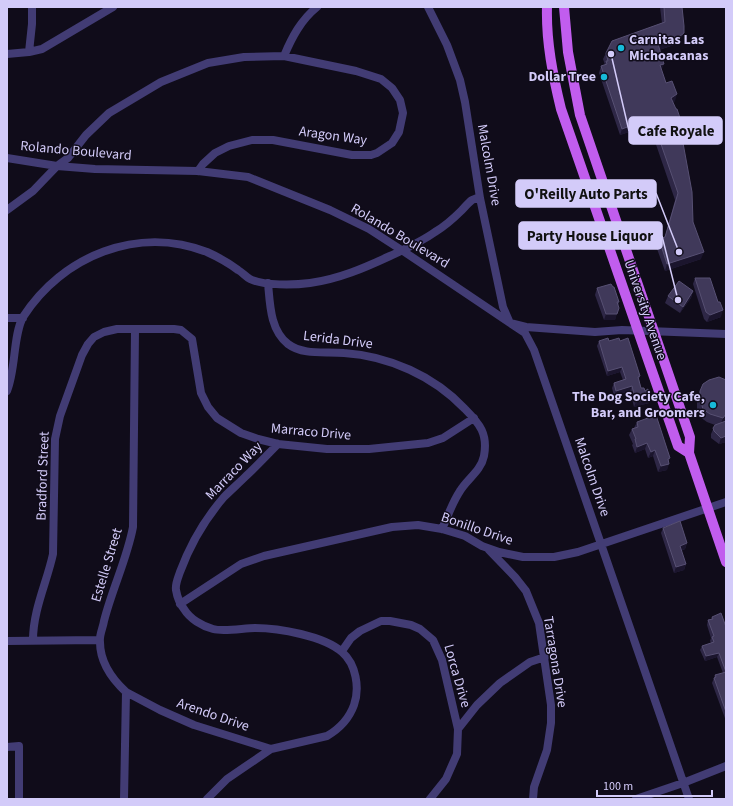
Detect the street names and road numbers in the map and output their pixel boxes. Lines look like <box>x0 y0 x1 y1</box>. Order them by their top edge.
street label: Aragon Way <box>298 121 369 151</box>
street label: Malcolm Drive <box>472 122 506 208</box>
street label: Rolando Boulevard <box>19 136 133 166</box>
street label: Rolando Boulevard <box>347 199 453 273</box>
street label: University Avenue <box>618 257 672 363</box>
street label: Lerida Drive <box>302 326 374 354</box>
street label: Marraco Drive <box>270 419 352 445</box>
street label: Bradford Street <box>31 431 55 521</box>
street label: Malcolm Drive <box>569 435 615 519</box>
street label: Marraco Way <box>201 437 267 505</box>
street label: Bonillo Drive <box>438 507 516 551</box>
street label: Estelle Street <box>86 525 128 604</box>
street label: Tarragona Drive <box>538 615 572 709</box>
street label: Lorca Drive <box>438 642 476 710</box>
street label: Arendo Drive <box>174 693 252 737</box>

